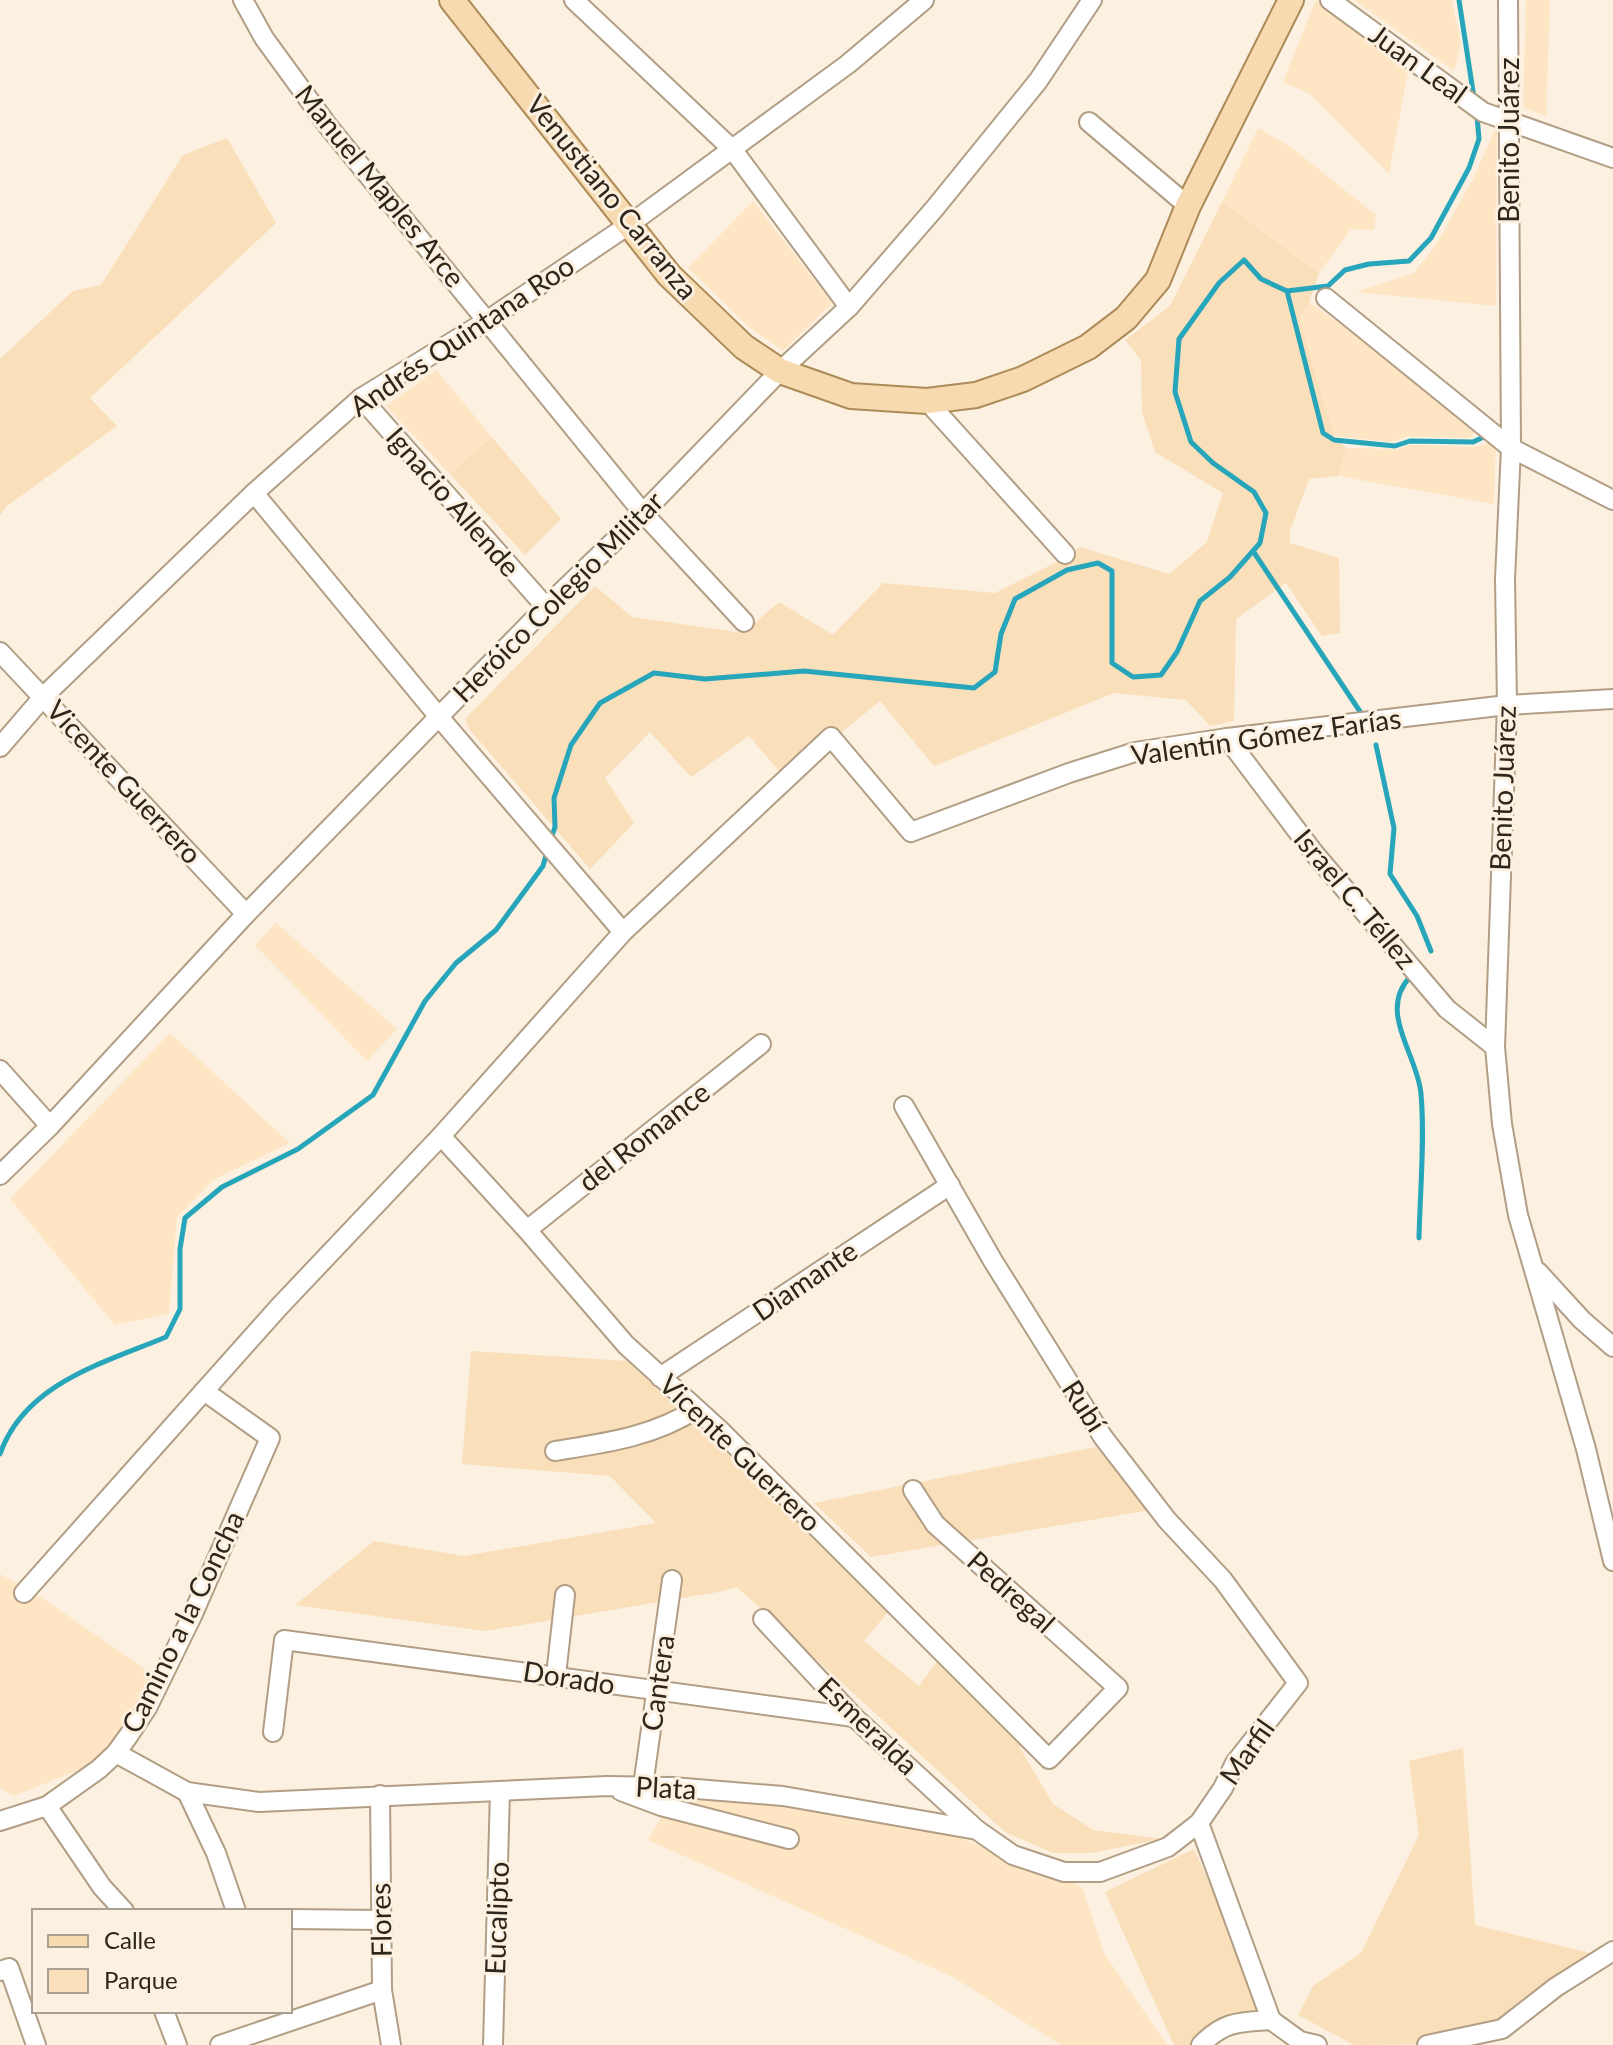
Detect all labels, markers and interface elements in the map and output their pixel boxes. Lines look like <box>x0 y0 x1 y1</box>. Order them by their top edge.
street label: Juan Leal <box>1363 16 1474 110</box>
street label: Benito Juárez <box>1491 57 1525 223</box>
street label: Manuel Maples Arce <box>289 77 473 293</box>
street label: Venustiano Carranza <box>520 87 706 306</box>
street label: Andrés Quintana Roo <box>343 248 580 423</box>
street label: Ignacio Allende <box>380 420 528 583</box>
street label: Heróico Colegio Militar <box>445 484 670 709</box>
street label: Vicente Guerrero <box>40 692 209 870</box>
street label: Valentín Gómez Farías <box>1129 700 1403 772</box>
street label: Benito Juárez <box>1482 705 1522 871</box>
street label: Israel C. Téllez <box>1287 821 1424 975</box>
street label: del Romance <box>571 1074 716 1198</box>
street label: Diamante <box>746 1233 863 1327</box>
street label: Vicente Guerrero <box>653 1367 829 1538</box>
street label: Rubí <box>1056 1373 1115 1439</box>
street label: Camino a la Concha <box>114 1505 251 1738</box>
street label: Pedregal <box>961 1543 1062 1639</box>
street label: Cantera <box>633 1633 681 1733</box>
street label: Dorado <box>521 1653 617 1701</box>
street label: Esmeralda <box>812 1669 926 1781</box>
street label: Marfil <box>1212 1712 1281 1791</box>
street label: Plata <box>635 1768 697 1806</box>
street label: Eucalipto <box>477 1861 515 1975</box>
street label: Flores <box>362 1882 398 1958</box>
legend <box>32 1909 292 2013</box>
text: Calle <box>104 1925 156 1954</box>
text: Parque <box>104 1965 178 1994</box>

